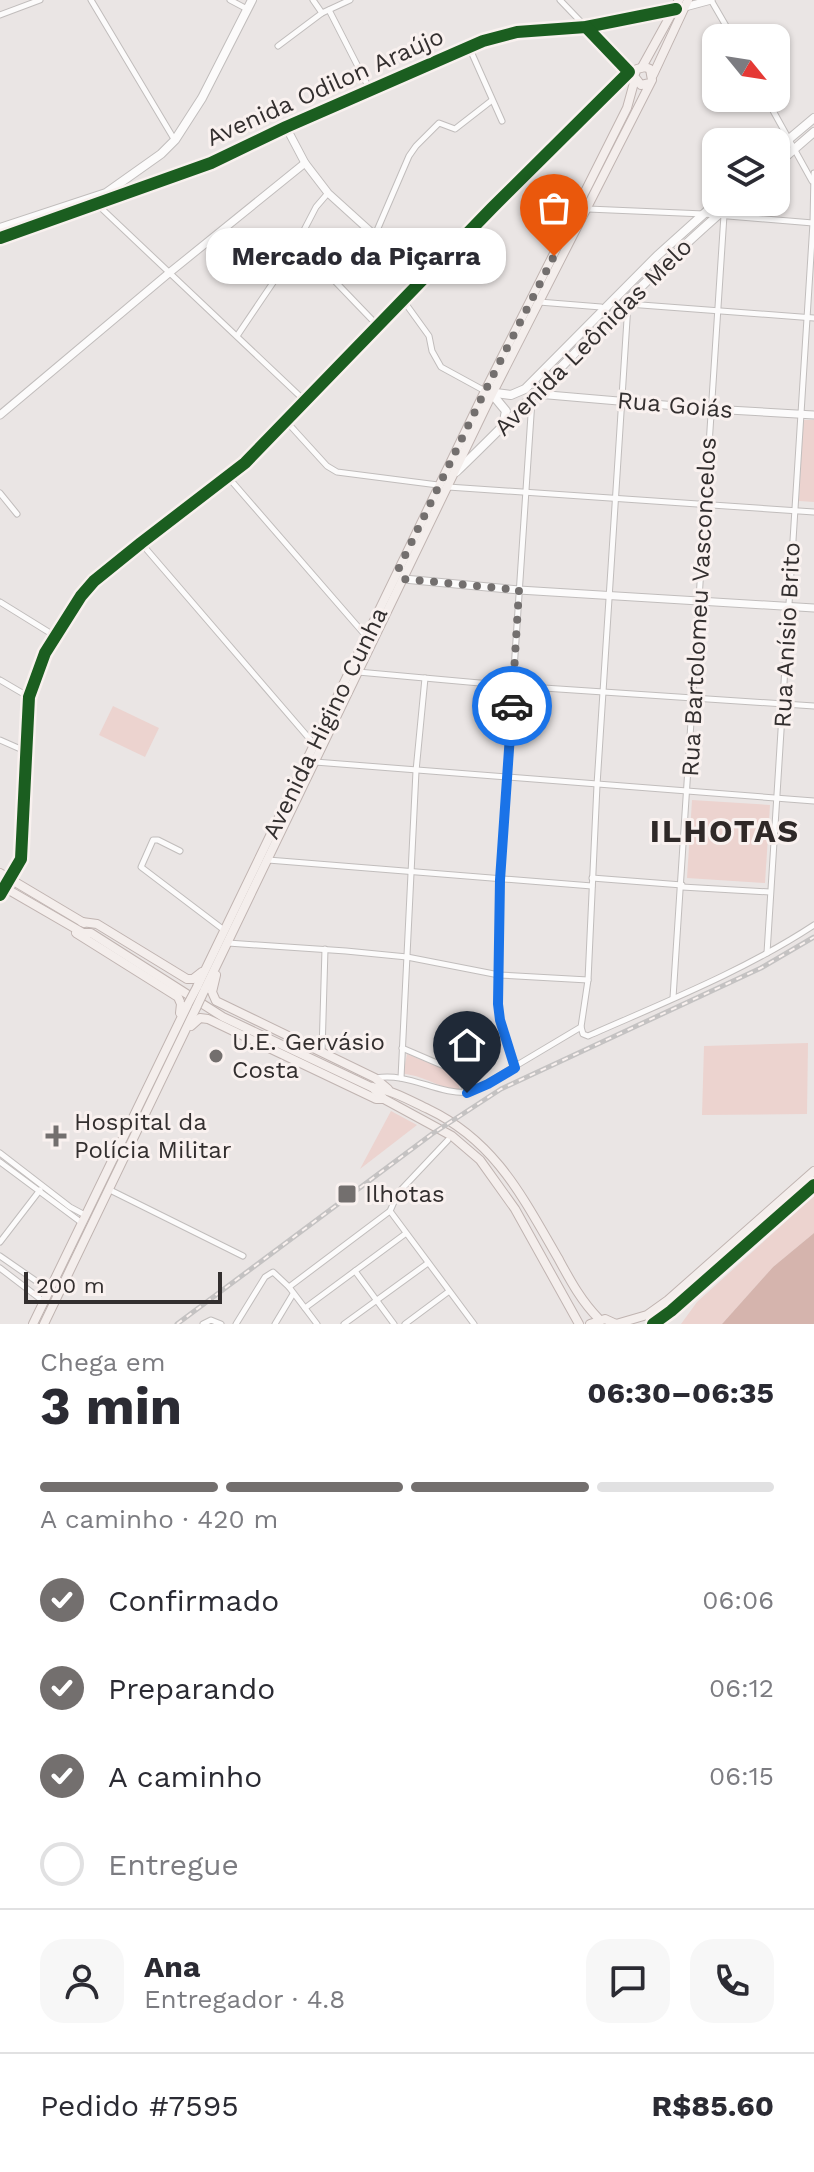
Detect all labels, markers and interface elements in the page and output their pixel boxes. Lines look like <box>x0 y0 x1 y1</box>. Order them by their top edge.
street label: Avenida Odilon Araújo <box>202 22 448 152</box>
north arrow <box>702 24 790 112</box>
map controls <box>702 24 790 216</box>
button: layers <box>702 128 790 216</box>
pin <box>520 174 588 256</box>
icon: bag <box>532 186 576 230</box>
callout: Mercado da Piçarra <box>206 228 506 284</box>
street label: Avenida Leônidas Melo <box>488 232 698 442</box>
text: Mercado da Piçarra <box>231 241 481 271</box>
street label: Rua Goiás <box>616 386 734 424</box>
street label: Rua Bartolomeu Vasconcelos <box>676 437 722 777</box>
street label: Rua Anísio Brito <box>768 542 806 728</box>
street label: Avenida Higino Cunha <box>257 603 393 843</box>
courier <box>472 666 552 746</box>
icon: car <box>490 684 534 728</box>
district label: ILHOTAS <box>650 812 800 850</box>
pin <box>433 1011 501 1093</box>
icon: home <box>445 1023 489 1067</box>
place label: U.E. Gervásio Costa <box>232 1028 385 1084</box>
marker: U.E. Gervásio Costa <box>207 1047 225 1065</box>
place label: Hospital da Polícia Militar <box>74 1108 232 1164</box>
marker: Hospital da Polícia Militar <box>45 1125 67 1147</box>
place label: Ilhotas <box>365 1180 445 1208</box>
marker: Ilhotas <box>336 1183 358 1205</box>
scale bar <box>24 1268 222 1304</box>
text: 200 m <box>36 1273 105 1298</box>
text: Chega em <box>40 1347 166 1377</box>
text: 06:30–06:35 <box>587 1375 774 1410</box>
text: 3 min <box>40 1376 182 1437</box>
text: A caminho · 420 m <box>40 1504 278 1534</box>
icon: check <box>40 1578 84 1622</box>
text: Confirmado <box>108 1583 279 1618</box>
text: 06:06 <box>702 1585 774 1615</box>
icon: check <box>40 1666 84 1710</box>
text: Preparando <box>108 1671 275 1706</box>
text: 06:12 <box>709 1673 774 1703</box>
icon: check <box>40 1754 84 1798</box>
text: A caminho <box>108 1759 262 1794</box>
text: 06:15 <box>709 1761 774 1791</box>
text: Entregue <box>108 1847 239 1882</box>
button: person <box>40 1939 124 2023</box>
button: chat <box>586 1939 670 2023</box>
button: phone <box>690 1939 774 2023</box>
text: Ana <box>144 1949 200 1984</box>
text: Entregador · 4.8 <box>144 1984 345 2014</box>
text: Pedido #7595 <box>40 2088 239 2123</box>
text: R$85.60 <box>651 2088 774 2123</box>

